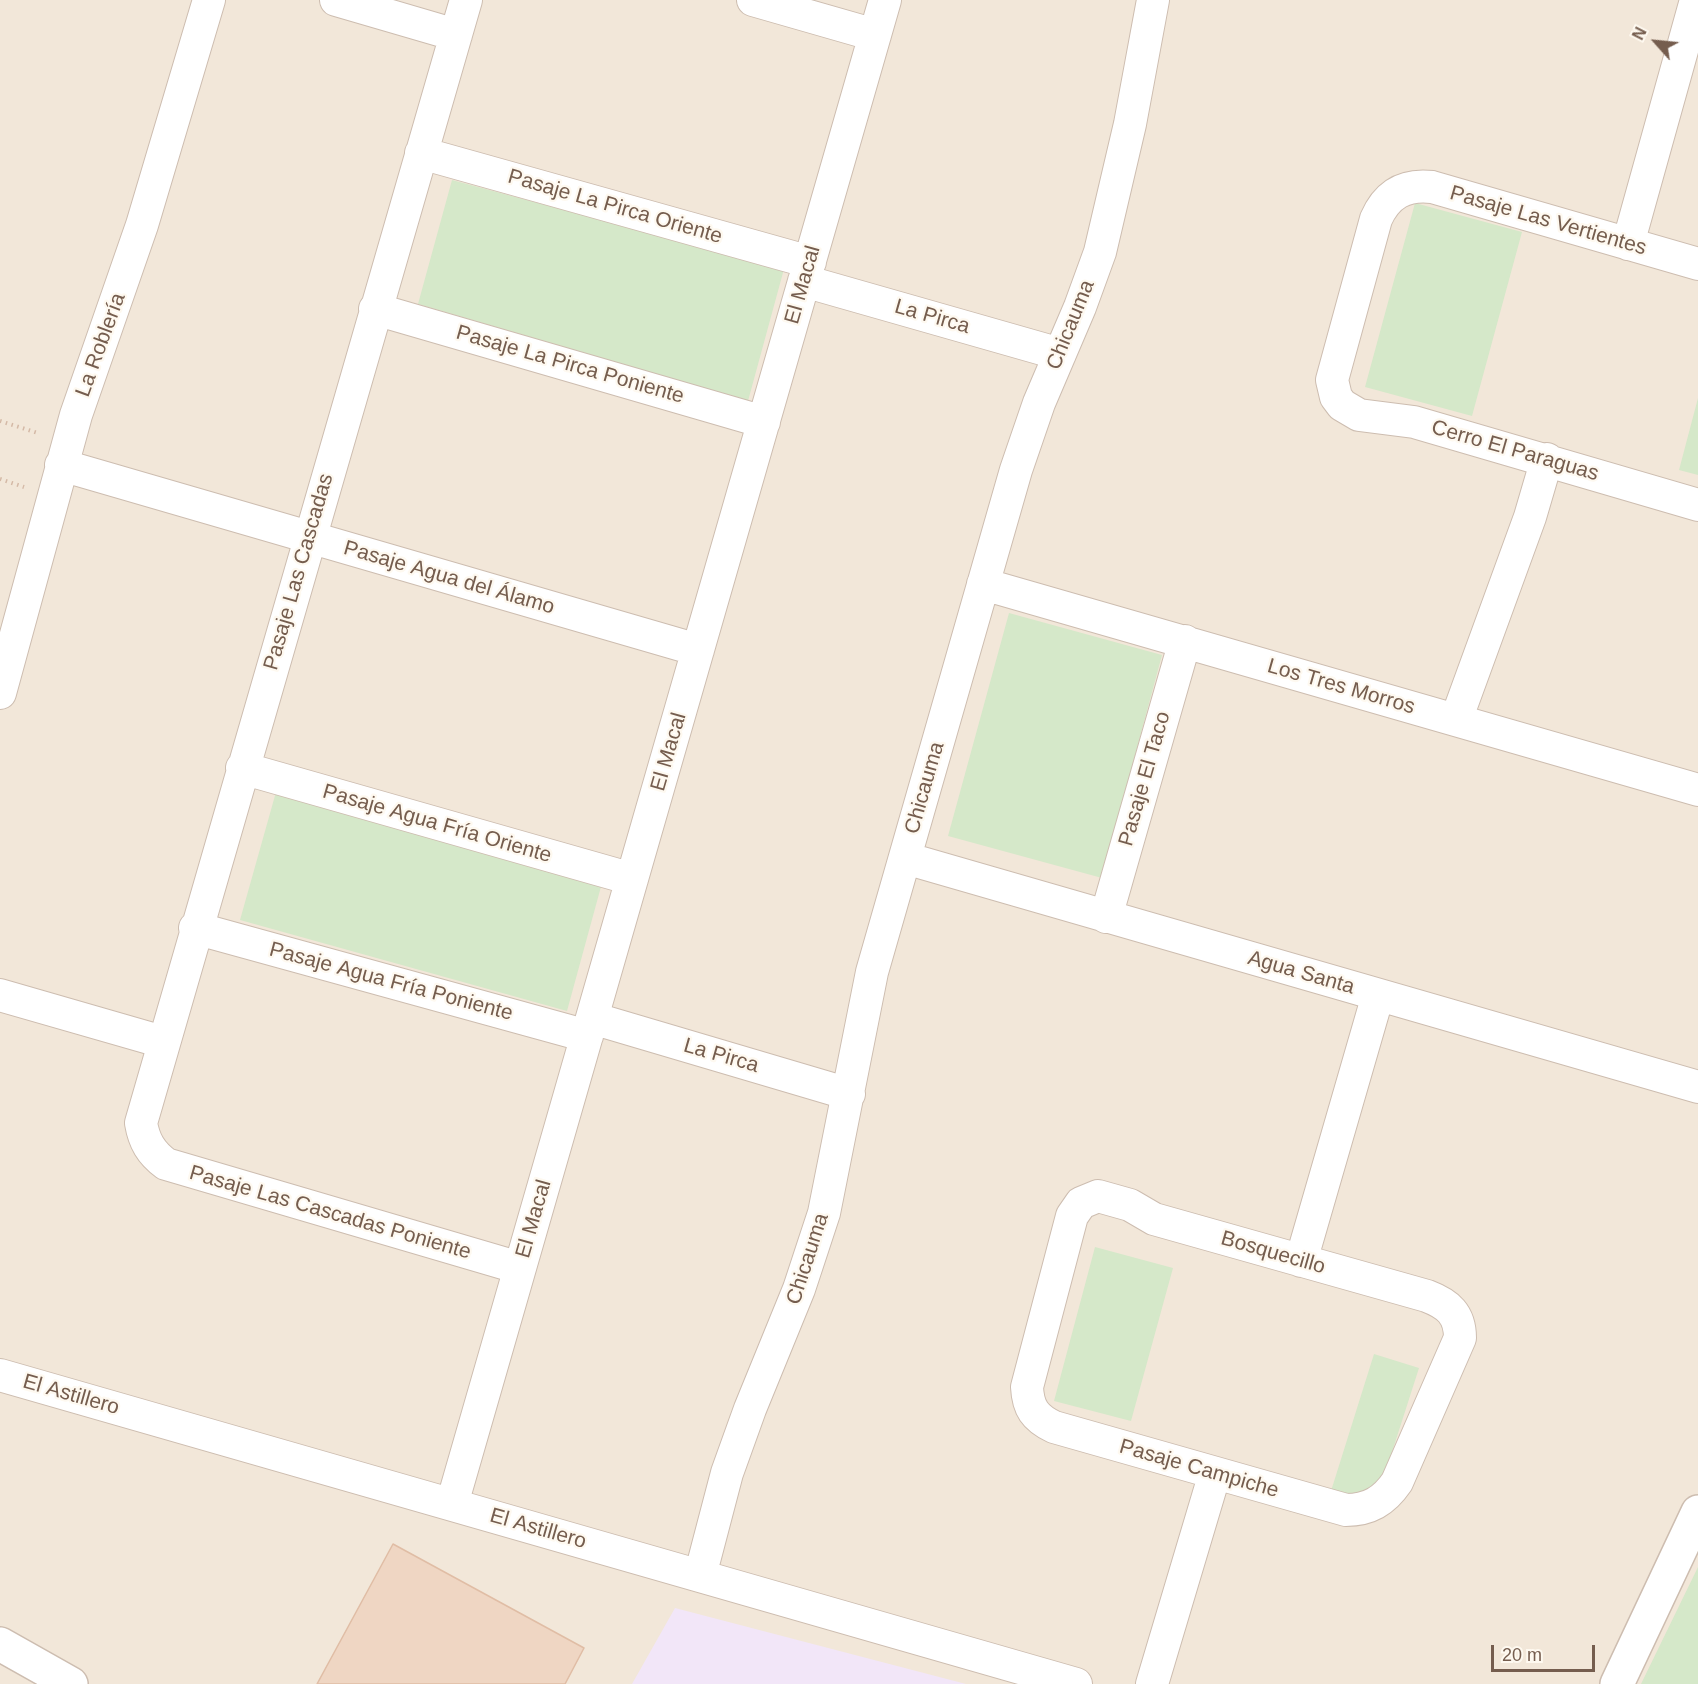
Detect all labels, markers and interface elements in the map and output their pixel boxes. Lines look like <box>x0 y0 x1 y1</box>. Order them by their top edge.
north arrow <box>1626 12 1686 72</box>
text: N <box>1629 25 1650 43</box>
street label: Pasaje La Pirca Oriente <box>505 164 725 250</box>
street label: Pasaje Las Vertientes <box>1447 181 1649 261</box>
street label: El Macal <box>780 243 826 327</box>
street label: Chicauma <box>1042 276 1100 374</box>
street label: La Roblería <box>71 290 131 400</box>
street label: La Pirca <box>892 294 972 340</box>
street label: Pasaje La Pirca Poniente <box>453 320 687 410</box>
street label: Cerro El Paraguas <box>1428 415 1602 487</box>
street label: Pasaje Las Cascadas <box>259 471 339 673</box>
street label: Pasaje Agua del Álamo <box>341 536 557 620</box>
street label: Los Tres Morros <box>1264 654 1418 720</box>
street label: Pasaje El Taco <box>1114 709 1176 849</box>
street label: El Macal <box>646 710 692 794</box>
street label: Chicauma <box>900 739 950 837</box>
street label: Pasaje Agua Fría Oriente <box>320 779 554 869</box>
street label: Pasaje Agua Fría Poniente <box>267 937 515 1027</box>
street label: Agua Santa <box>1245 946 1357 1000</box>
street label: La Pirca <box>681 1033 761 1079</box>
street label: Pasaje Las Cascadas Poniente <box>186 1161 474 1265</box>
street label: El Macal <box>511 1177 557 1261</box>
street label: Chicauma <box>781 1210 835 1308</box>
street label: Bosquecillo <box>1218 1226 1328 1280</box>
street label: El Astillero <box>20 1369 122 1421</box>
street label: Pasaje Campiche <box>1116 1434 1282 1504</box>
street label: El Astillero <box>487 1503 589 1555</box>
scale bar <box>1494 1633 1598 1671</box>
text: 20 m <box>1502 1645 1542 1665</box>

